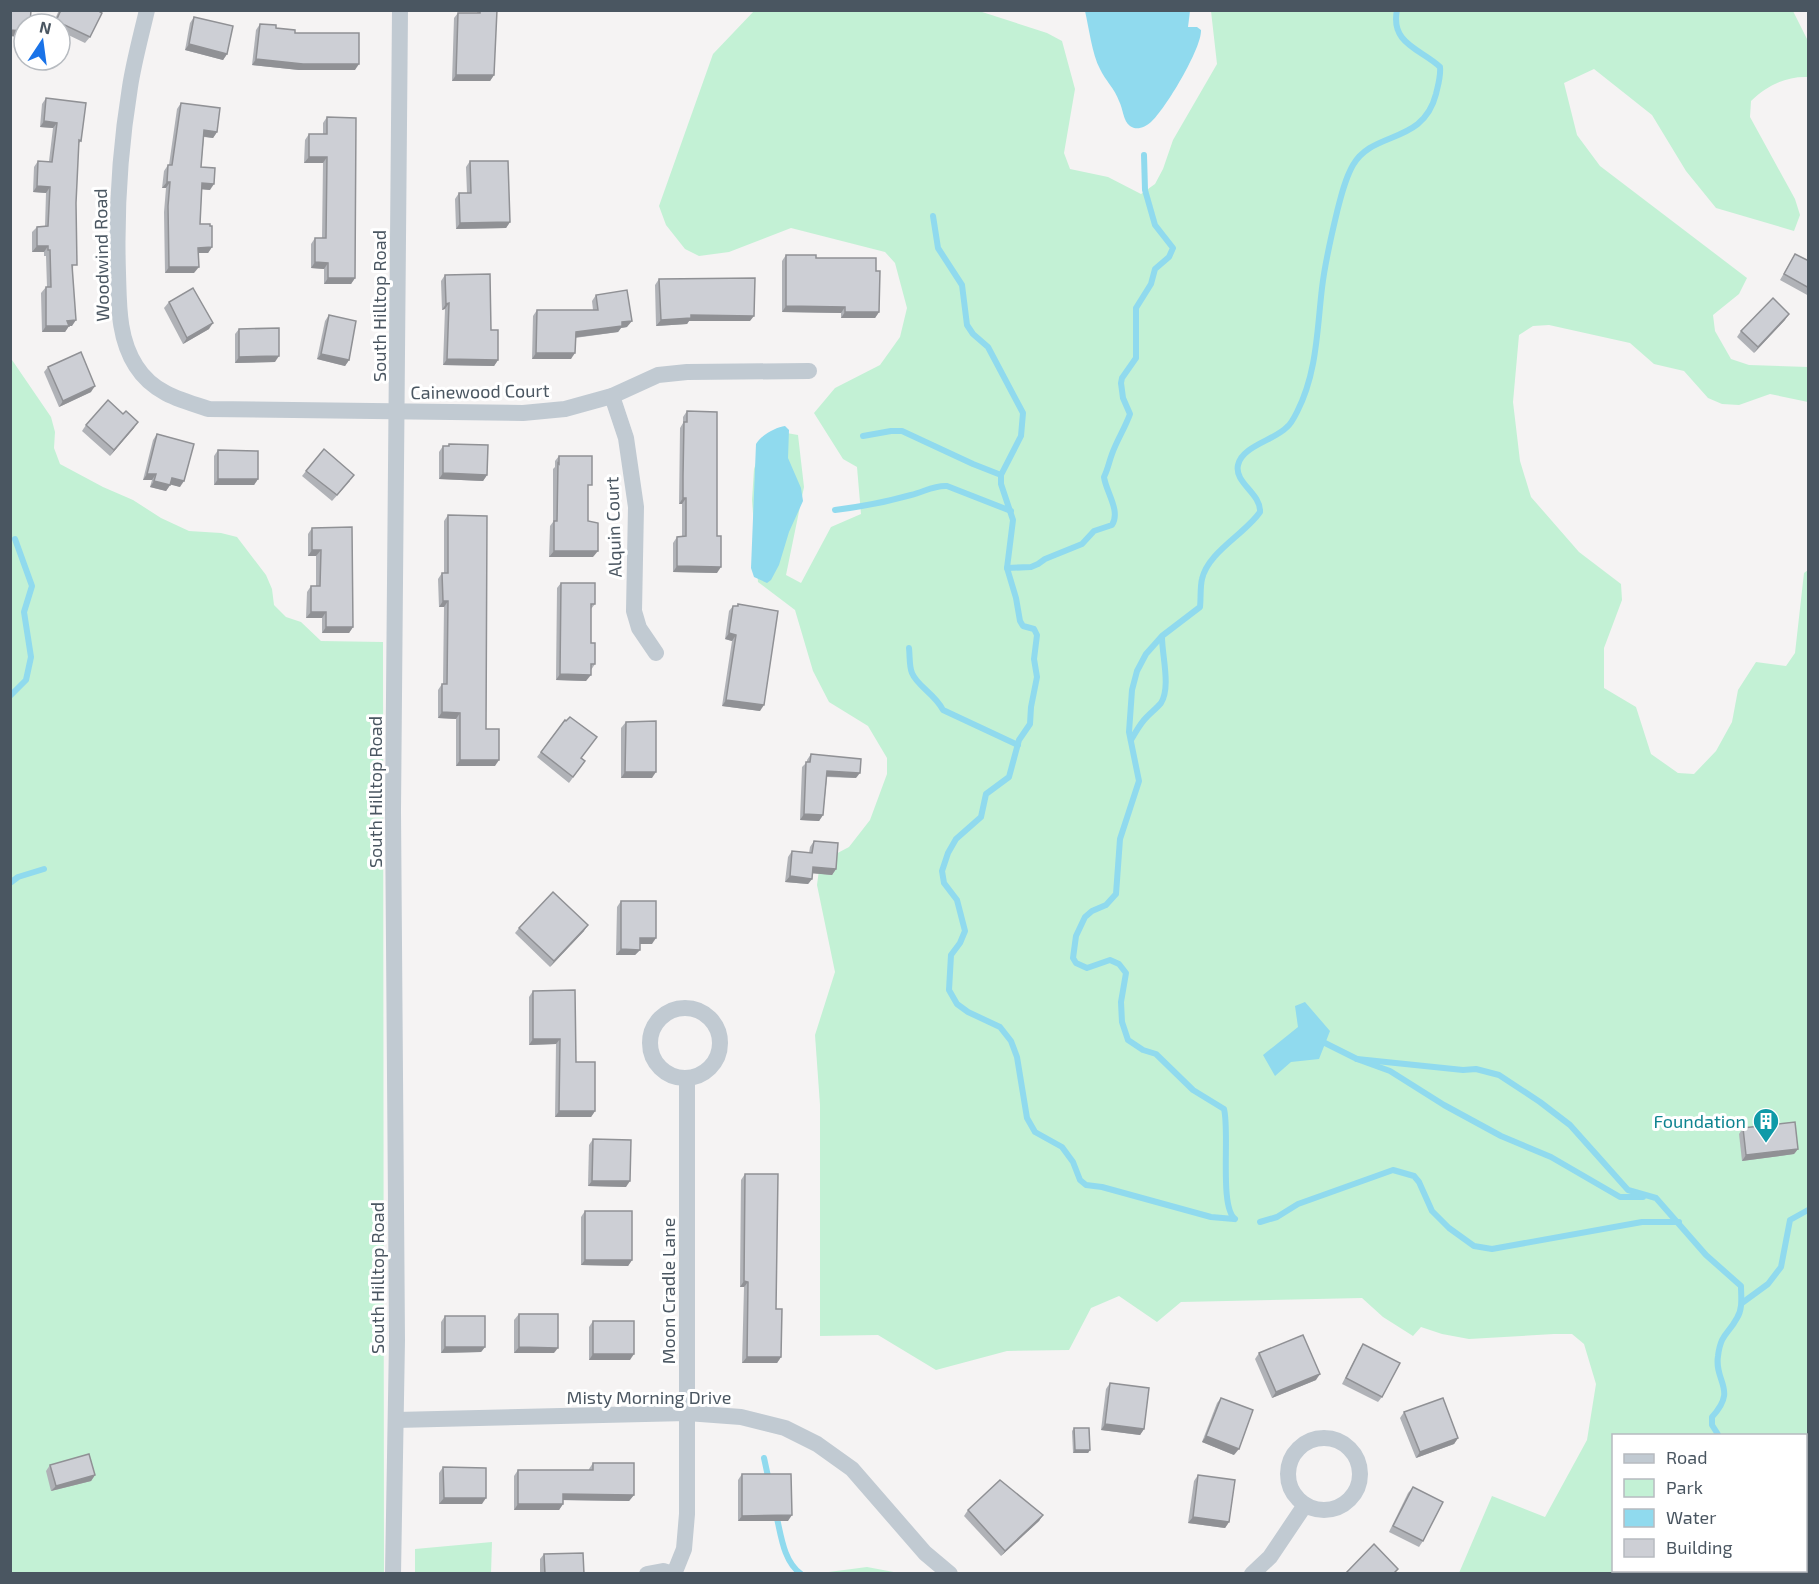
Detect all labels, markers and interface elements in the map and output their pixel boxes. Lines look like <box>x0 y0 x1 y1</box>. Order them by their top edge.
north arrow <box>12 12 72 72</box>
text: N <box>38 16 53 37</box>
street label: Woodwind Road <box>89 188 113 322</box>
street label: South Hilltop Road <box>368 230 390 382</box>
street label: Cainewood Court <box>410 379 550 403</box>
street label: Alquin Court <box>600 476 626 578</box>
street label: South Hilltop Road <box>364 716 386 868</box>
building icon: Foundation <box>1751 1106 1781 1144</box>
place label: Foundation <box>1653 1110 1746 1132</box>
street label: South Hilltop Road <box>366 1202 388 1354</box>
street label: Moon Cradle Lane <box>657 1218 679 1364</box>
street label: Misty Morning Drive <box>567 1386 731 1408</box>
legend <box>1612 1434 1807 1572</box>
text: Road <box>1666 1446 1707 1468</box>
text: Park <box>1666 1476 1703 1498</box>
text: Water <box>1666 1506 1716 1528</box>
text: Building <box>1666 1536 1733 1558</box>

